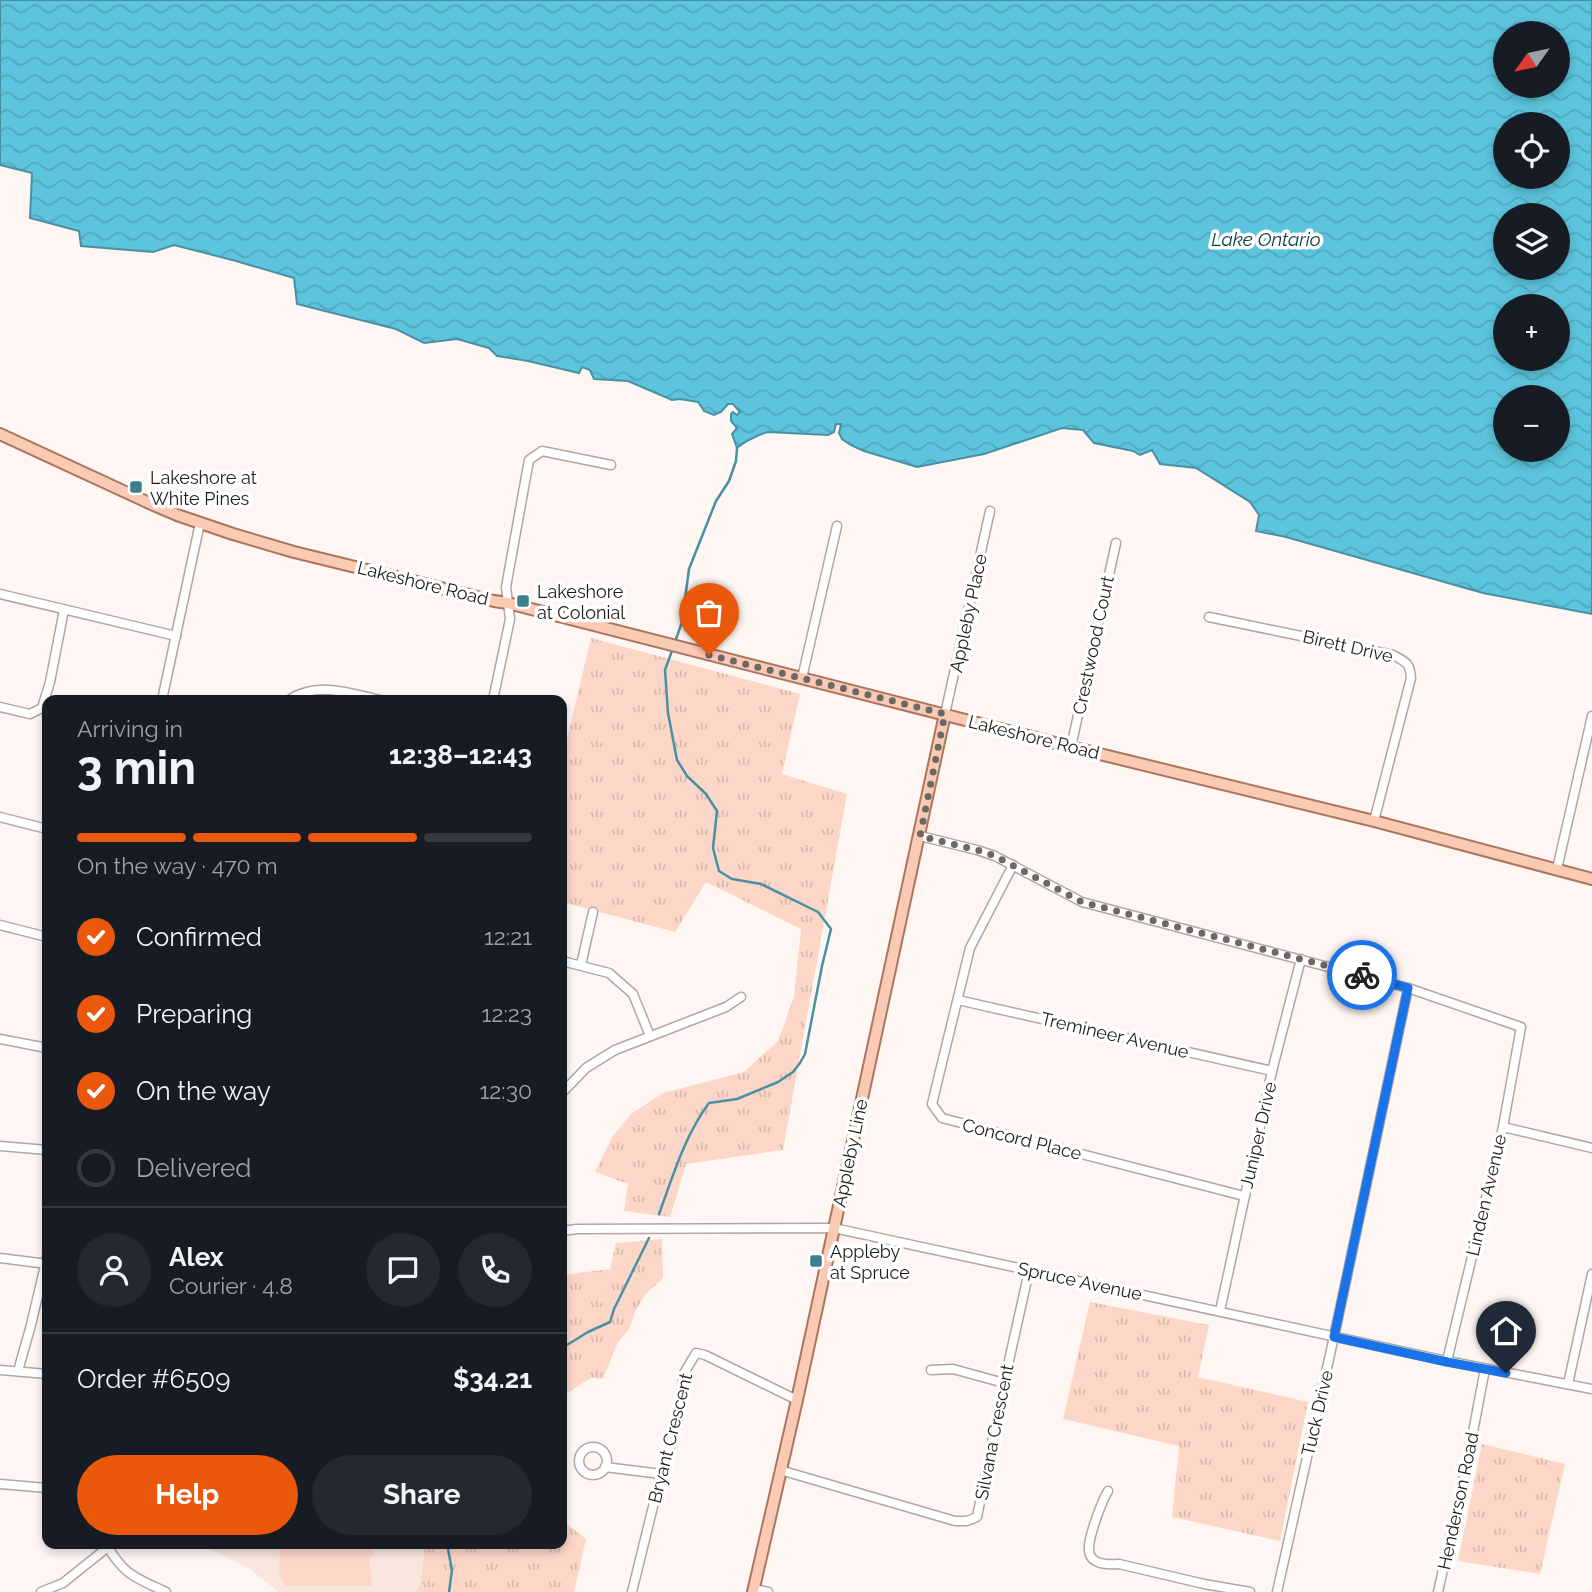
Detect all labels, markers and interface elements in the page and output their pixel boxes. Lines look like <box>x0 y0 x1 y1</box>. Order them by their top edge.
north arrow <box>1493 21 1570 98</box>
map controls <box>1493 21 1570 462</box>
button: locate <box>1493 112 1570 189</box>
button: layers <box>1493 203 1570 280</box>
water label: Lake Ontario <box>1211 228 1321 250</box>
button: + <box>1493 294 1570 371</box>
button: − <box>1493 385 1570 462</box>
place label: Lakeshore at White Pines <box>150 467 257 509</box>
marker: Lakeshore at White Pines <box>128 479 144 495</box>
street label: Appleby Place <box>945 551 991 674</box>
street label: Lakeshore Road <box>355 557 491 609</box>
street label: Crestwood Court <box>1068 574 1118 716</box>
place label: Lakeshore at Colonial <box>537 581 625 623</box>
pin <box>679 583 739 655</box>
marker: Lakeshore at Colonial <box>515 593 531 609</box>
icon: bag <box>690 594 728 632</box>
street label: Birett Drive <box>1301 625 1396 667</box>
street label: Lakeshore Road <box>966 711 1102 763</box>
text: Arriving in <box>77 715 183 742</box>
text: 12:38–12:43 <box>389 740 532 770</box>
text: 3 min <box>77 741 196 795</box>
text: On the way · 470 m <box>77 852 278 879</box>
icon: check <box>77 918 115 956</box>
text: Confirmed <box>136 922 262 952</box>
text: 12:21 <box>484 923 532 950</box>
courier <box>1327 940 1397 1010</box>
icon: bike <box>1343 956 1381 994</box>
icon: check <box>77 995 115 1033</box>
text: Preparing <box>136 999 252 1029</box>
text: 12:23 <box>482 1000 532 1027</box>
street label: Tremineer Avenue <box>1039 1008 1191 1062</box>
icon: check <box>77 1072 115 1110</box>
text: On the way <box>136 1076 271 1106</box>
text: 12:30 <box>479 1077 532 1104</box>
street label: Juniper Drive <box>1236 1079 1281 1190</box>
street label: Appleby Line <box>828 1097 872 1209</box>
street label: Concord Place <box>960 1114 1084 1164</box>
street label: Linden Avenue <box>1462 1132 1510 1258</box>
text: Delivered <box>136 1153 251 1183</box>
button: person <box>77 1233 151 1307</box>
button: chat <box>366 1233 440 1307</box>
button: phone <box>458 1233 532 1307</box>
place label: Appleby at Spruce <box>830 1241 910 1283</box>
text: Alex <box>169 1242 224 1272</box>
marker: Appleby at Spruce <box>808 1253 824 1269</box>
street label: Spruce Avenue <box>1016 1258 1145 1305</box>
text: Courier · 4.8 <box>169 1272 293 1299</box>
pin <box>1476 1301 1536 1373</box>
icon: home <box>1487 1312 1525 1350</box>
street label: Silvana Crescent <box>971 1362 1017 1502</box>
text: Order #6509 <box>77 1364 230 1394</box>
text: $34.21 <box>453 1364 532 1394</box>
street label: Tuck Drive <box>1297 1368 1337 1458</box>
street label: Bryant Crescent <box>644 1371 696 1505</box>
street label: Henderson Road <box>1433 1430 1483 1572</box>
button: Help <box>77 1455 298 1535</box>
button: Share <box>312 1455 532 1535</box>

